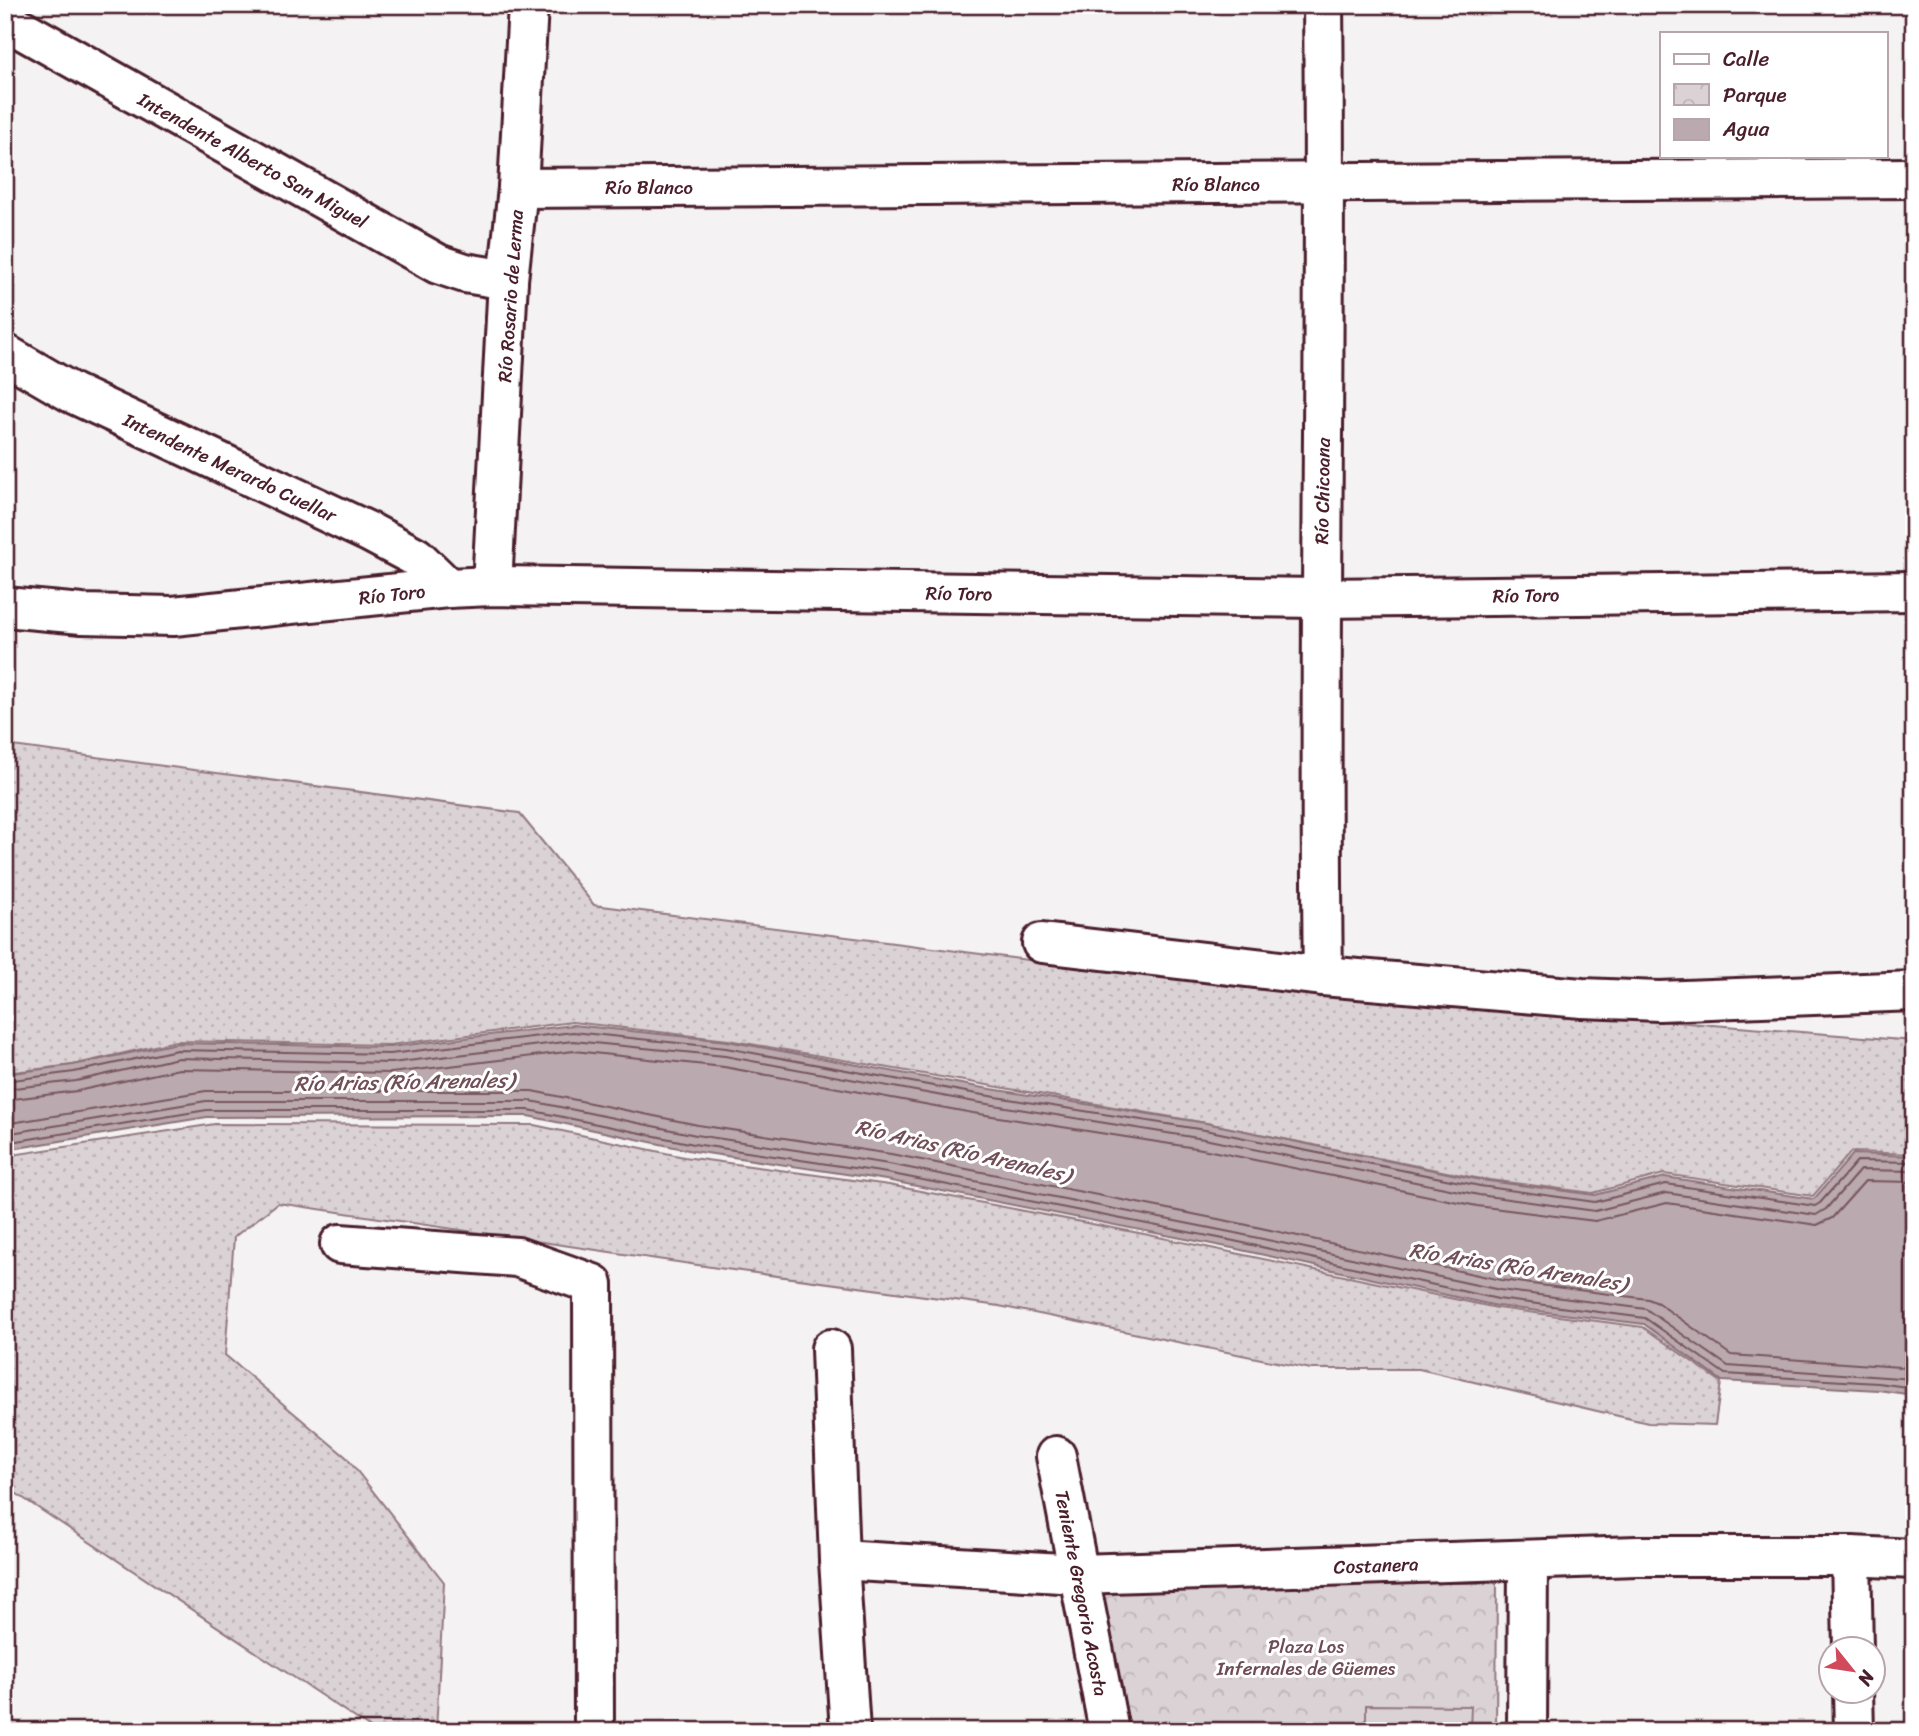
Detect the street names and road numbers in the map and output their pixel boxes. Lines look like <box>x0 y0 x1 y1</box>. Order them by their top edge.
street label: Intendente Alberto San Miguel <box>131 83 374 238</box>
street label: Río Blanco <box>1172 168 1260 201</box>
street label: Río Blanco <box>605 171 693 204</box>
street label: Río Rosario de Lerma <box>488 208 533 383</box>
street label: Intendente Merardo Cuellar <box>116 403 343 532</box>
street label: Río Chicoana <box>1305 437 1340 545</box>
street label: Río Toro <box>357 575 427 614</box>
street label: Río Toro <box>925 576 993 611</box>
street label: Río Toro <box>1492 578 1560 613</box>
street label: Teniente Gregorio Acosta <box>1045 1487 1118 1699</box>
street label: Costanera <box>1333 1548 1419 1583</box>

